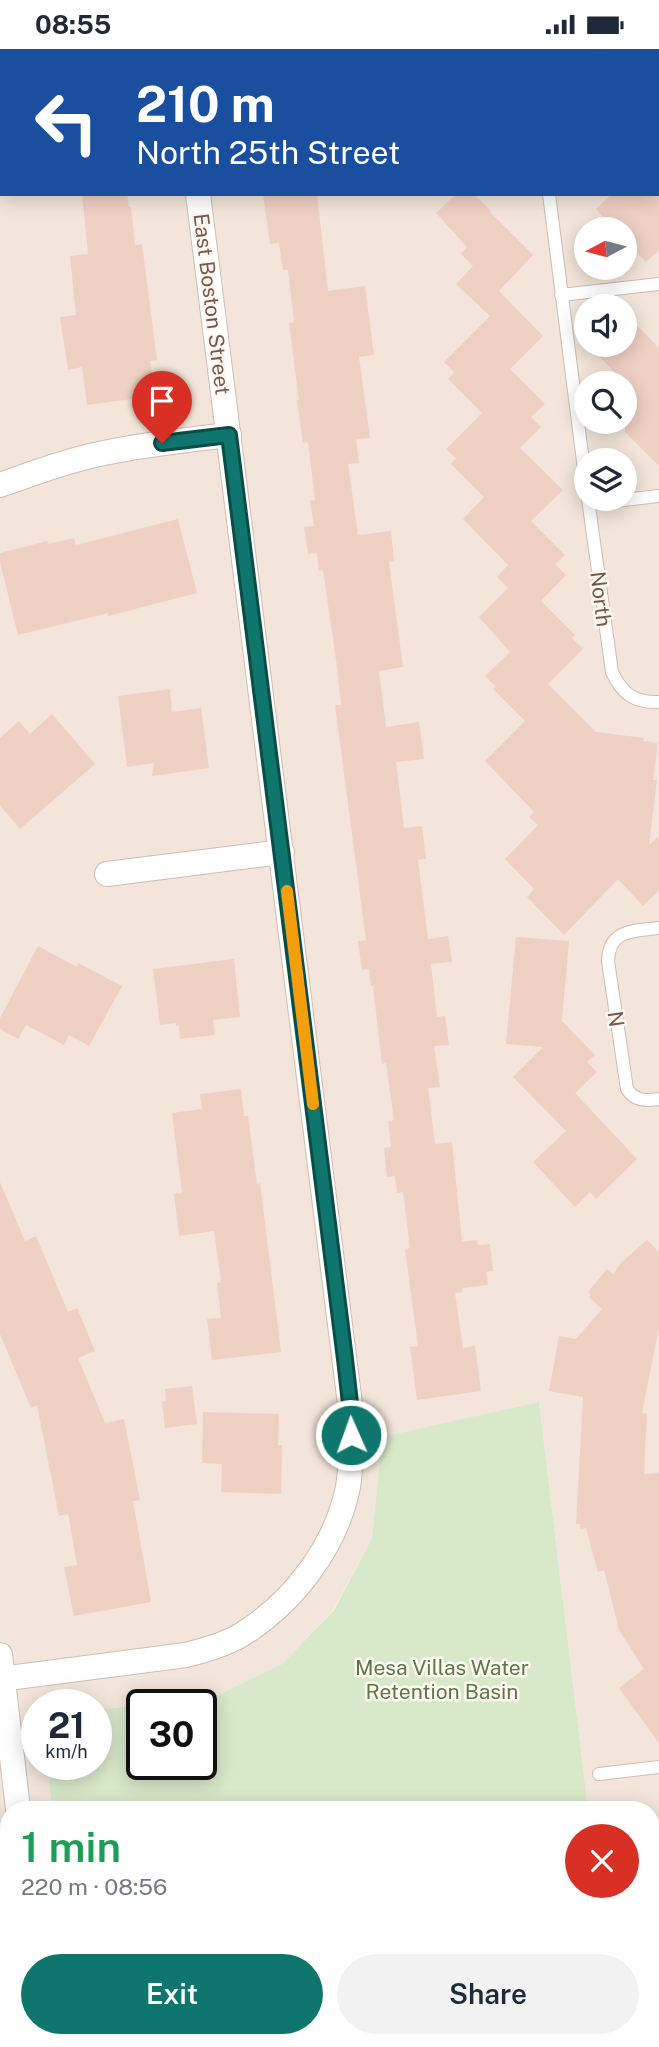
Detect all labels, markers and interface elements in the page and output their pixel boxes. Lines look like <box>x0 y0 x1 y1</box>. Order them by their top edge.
text: 08:55 <box>35 9 111 40</box>
text: 210 m <box>136 75 275 133</box>
icon: left <box>21 77 112 168</box>
text: North 25th Street <box>136 134 400 171</box>
street label: East Boston Street <box>188 212 236 396</box>
north arrow <box>574 217 637 280</box>
map controls <box>574 217 637 511</box>
button: sound <box>574 294 637 357</box>
pin <box>132 371 192 443</box>
button: search <box>574 371 637 434</box>
icon: arrive <box>143 382 181 420</box>
button: layers <box>574 448 637 511</box>
street label: North <box>585 570 617 628</box>
street label: N <box>603 1009 629 1029</box>
position arrow <box>314 1398 388 1472</box>
park label: Mesa Villas Water Retention Basin <box>355 1655 529 1704</box>
speed limit sign: 30 <box>126 1689 217 1780</box>
text: 21 <box>48 1705 85 1746</box>
text: km/h <box>45 1741 88 1762</box>
text: 1 min <box>21 1822 121 1871</box>
button: close <box>565 1824 639 1898</box>
text: 220 m · 08:56 <box>21 1873 167 1900</box>
button: Exit <box>21 1954 323 2034</box>
button: Share <box>337 1954 639 2034</box>

